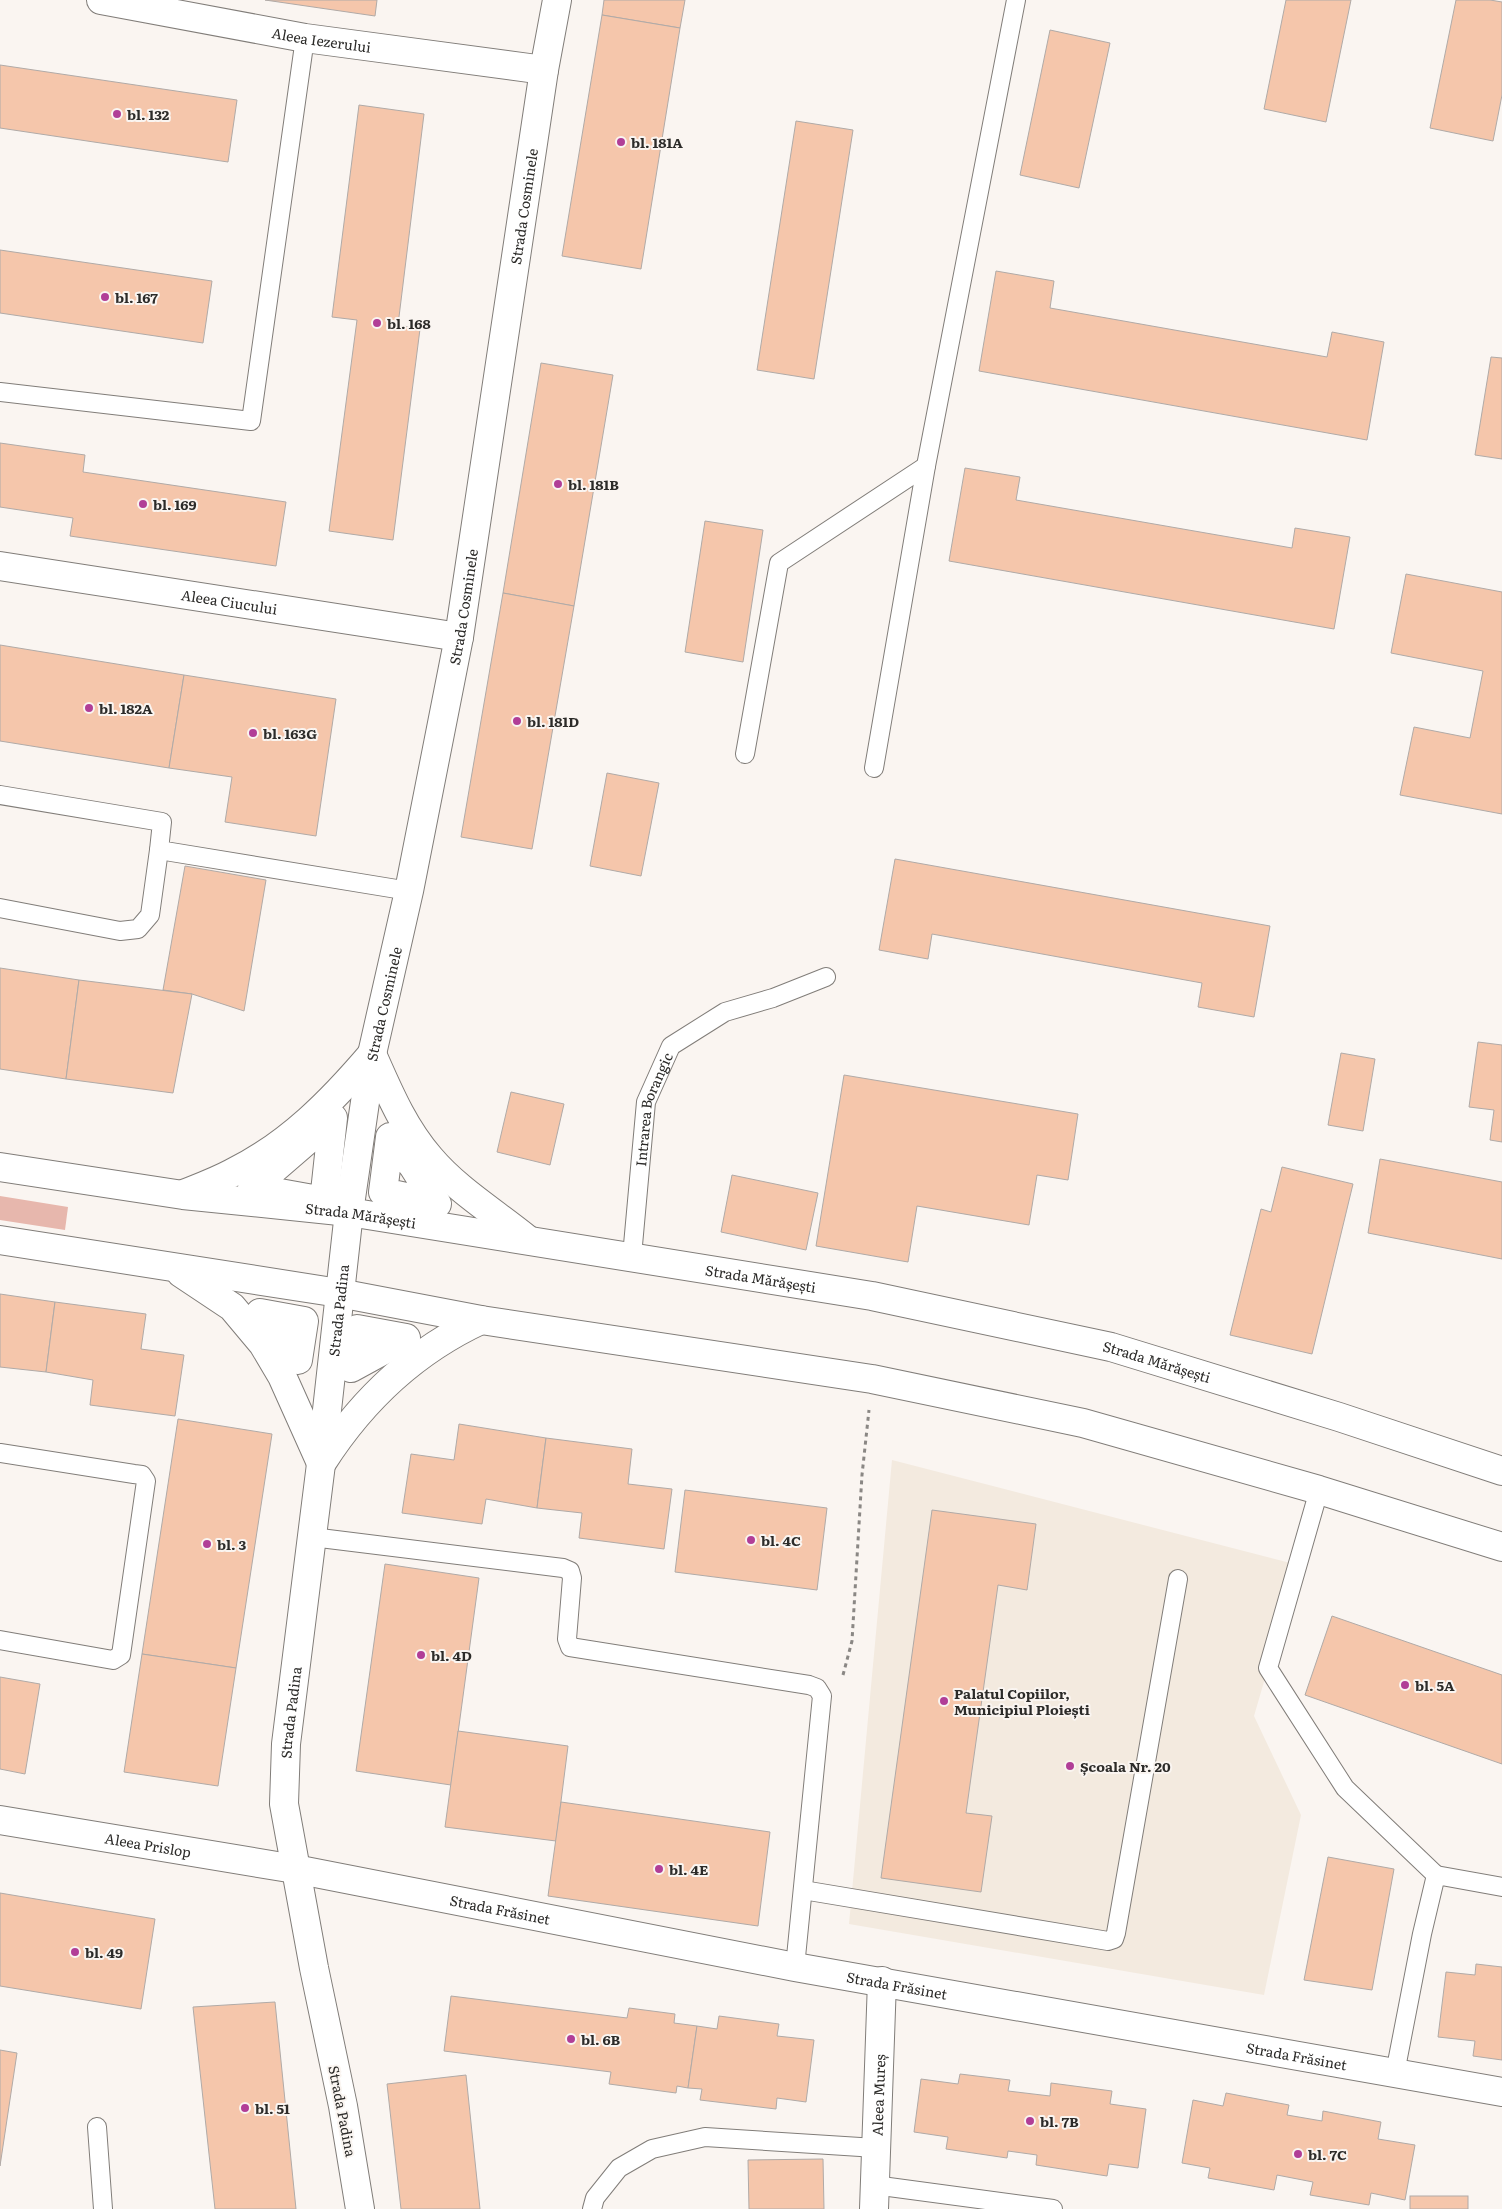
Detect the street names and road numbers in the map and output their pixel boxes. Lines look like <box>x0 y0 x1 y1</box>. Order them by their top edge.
street label: Aleea Iezerului <box>270 22 373 57</box>
street label: Strada Cosminele <box>505 147 542 266</box>
street label: Strada Cosminele <box>444 548 482 667</box>
street label: Aleea Ciucului <box>180 584 279 619</box>
street label: Strada Cosminele <box>361 945 406 1062</box>
street label: Intrarea Borangic <box>630 1049 677 1167</box>
street label: Strada Mărășești <box>304 1198 418 1233</box>
street label: Strada Mărășești <box>704 1259 818 1297</box>
street label: Strada Padina <box>323 1263 353 1357</box>
street label: Strada Mărășești <box>1101 1336 1213 1387</box>
street label: Strada Padina <box>276 1665 306 1759</box>
street label: Aleea Prislop <box>103 1828 193 1862</box>
street label: Strada Frăsinet <box>448 1890 552 1929</box>
street label: Strada Frăsinet <box>845 1966 949 2004</box>
street label: Strada Frăsinet <box>1245 2037 1349 2074</box>
street label: Aleea Mureș <box>867 2054 889 2136</box>
street label: Strada Padina <box>324 2064 362 2159</box>

